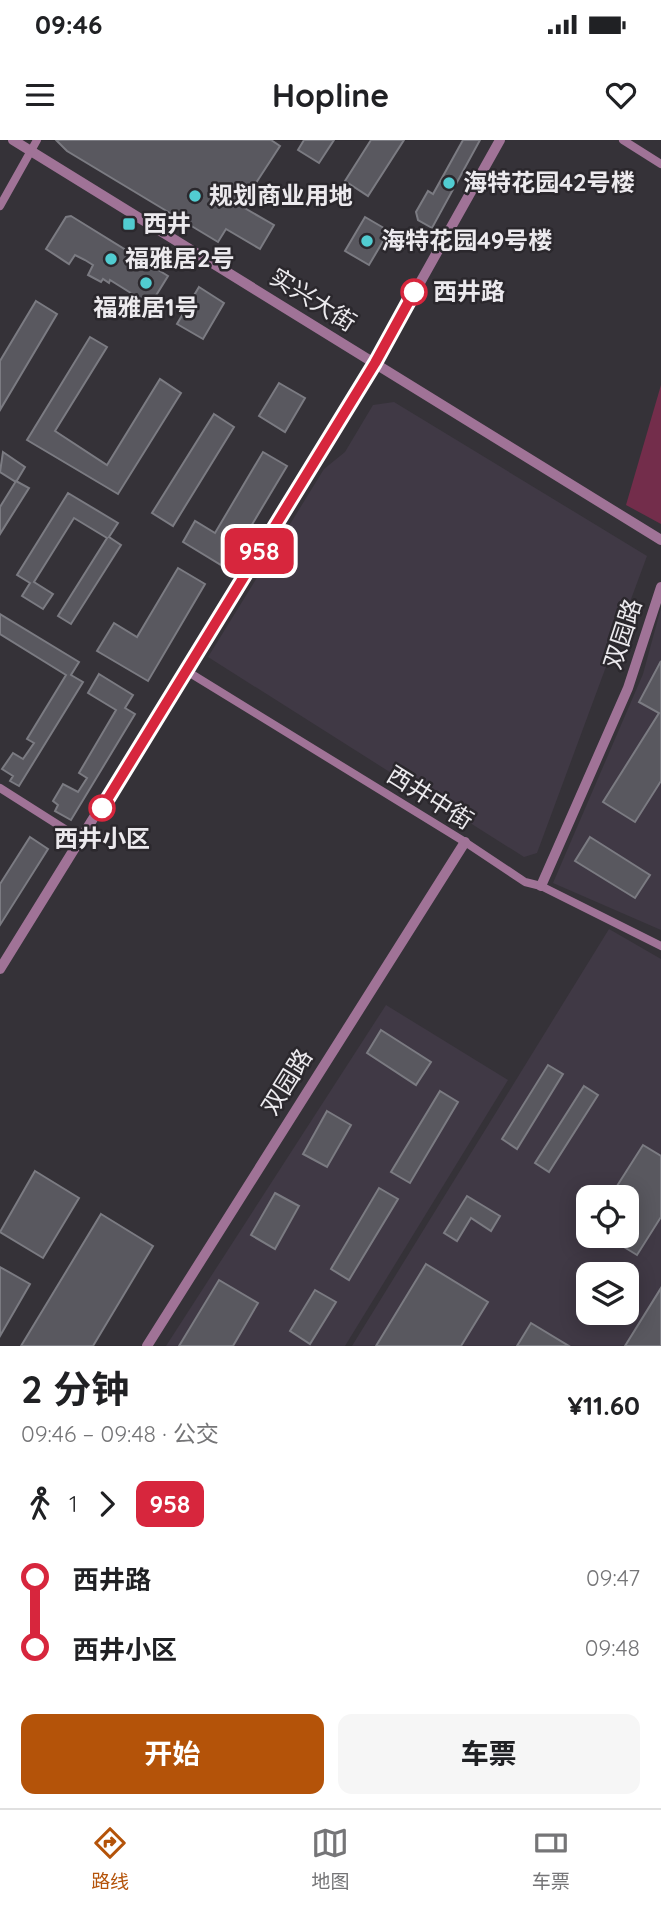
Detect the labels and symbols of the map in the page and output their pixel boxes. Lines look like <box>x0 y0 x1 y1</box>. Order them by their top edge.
place label: 海特花园42号楼 <box>463 167 635 197</box>
marker: 海特花园42号楼 <box>441 175 457 191</box>
place label: 规划商业用地 <box>209 180 353 210</box>
marker: 规划商业用地 <box>187 188 203 204</box>
place label: 西井 <box>143 208 191 238</box>
marker: 西井 <box>121 216 137 232</box>
place label: 海特花园49号楼 <box>381 225 552 255</box>
marker: 海特花园49号楼 <box>359 233 375 249</box>
place label: 福雅居2号 <box>125 243 235 273</box>
marker: 福雅居2号 <box>103 251 119 267</box>
street label: 实兴大街 <box>265 261 362 337</box>
marker: 福雅居1号 <box>138 275 154 291</box>
place label: 西井路 <box>433 276 505 306</box>
marker: 西井路 <box>401 279 427 305</box>
place label: 福雅居1号 <box>93 292 199 322</box>
line badge: 958 <box>219 528 299 574</box>
street label: 双园路 <box>597 595 647 673</box>
street label: 西井中街 <box>382 759 479 835</box>
marker: 西井小区 <box>89 795 115 821</box>
place label: 西井小区 <box>54 823 150 853</box>
street label: 双园路 <box>254 1043 318 1120</box>

